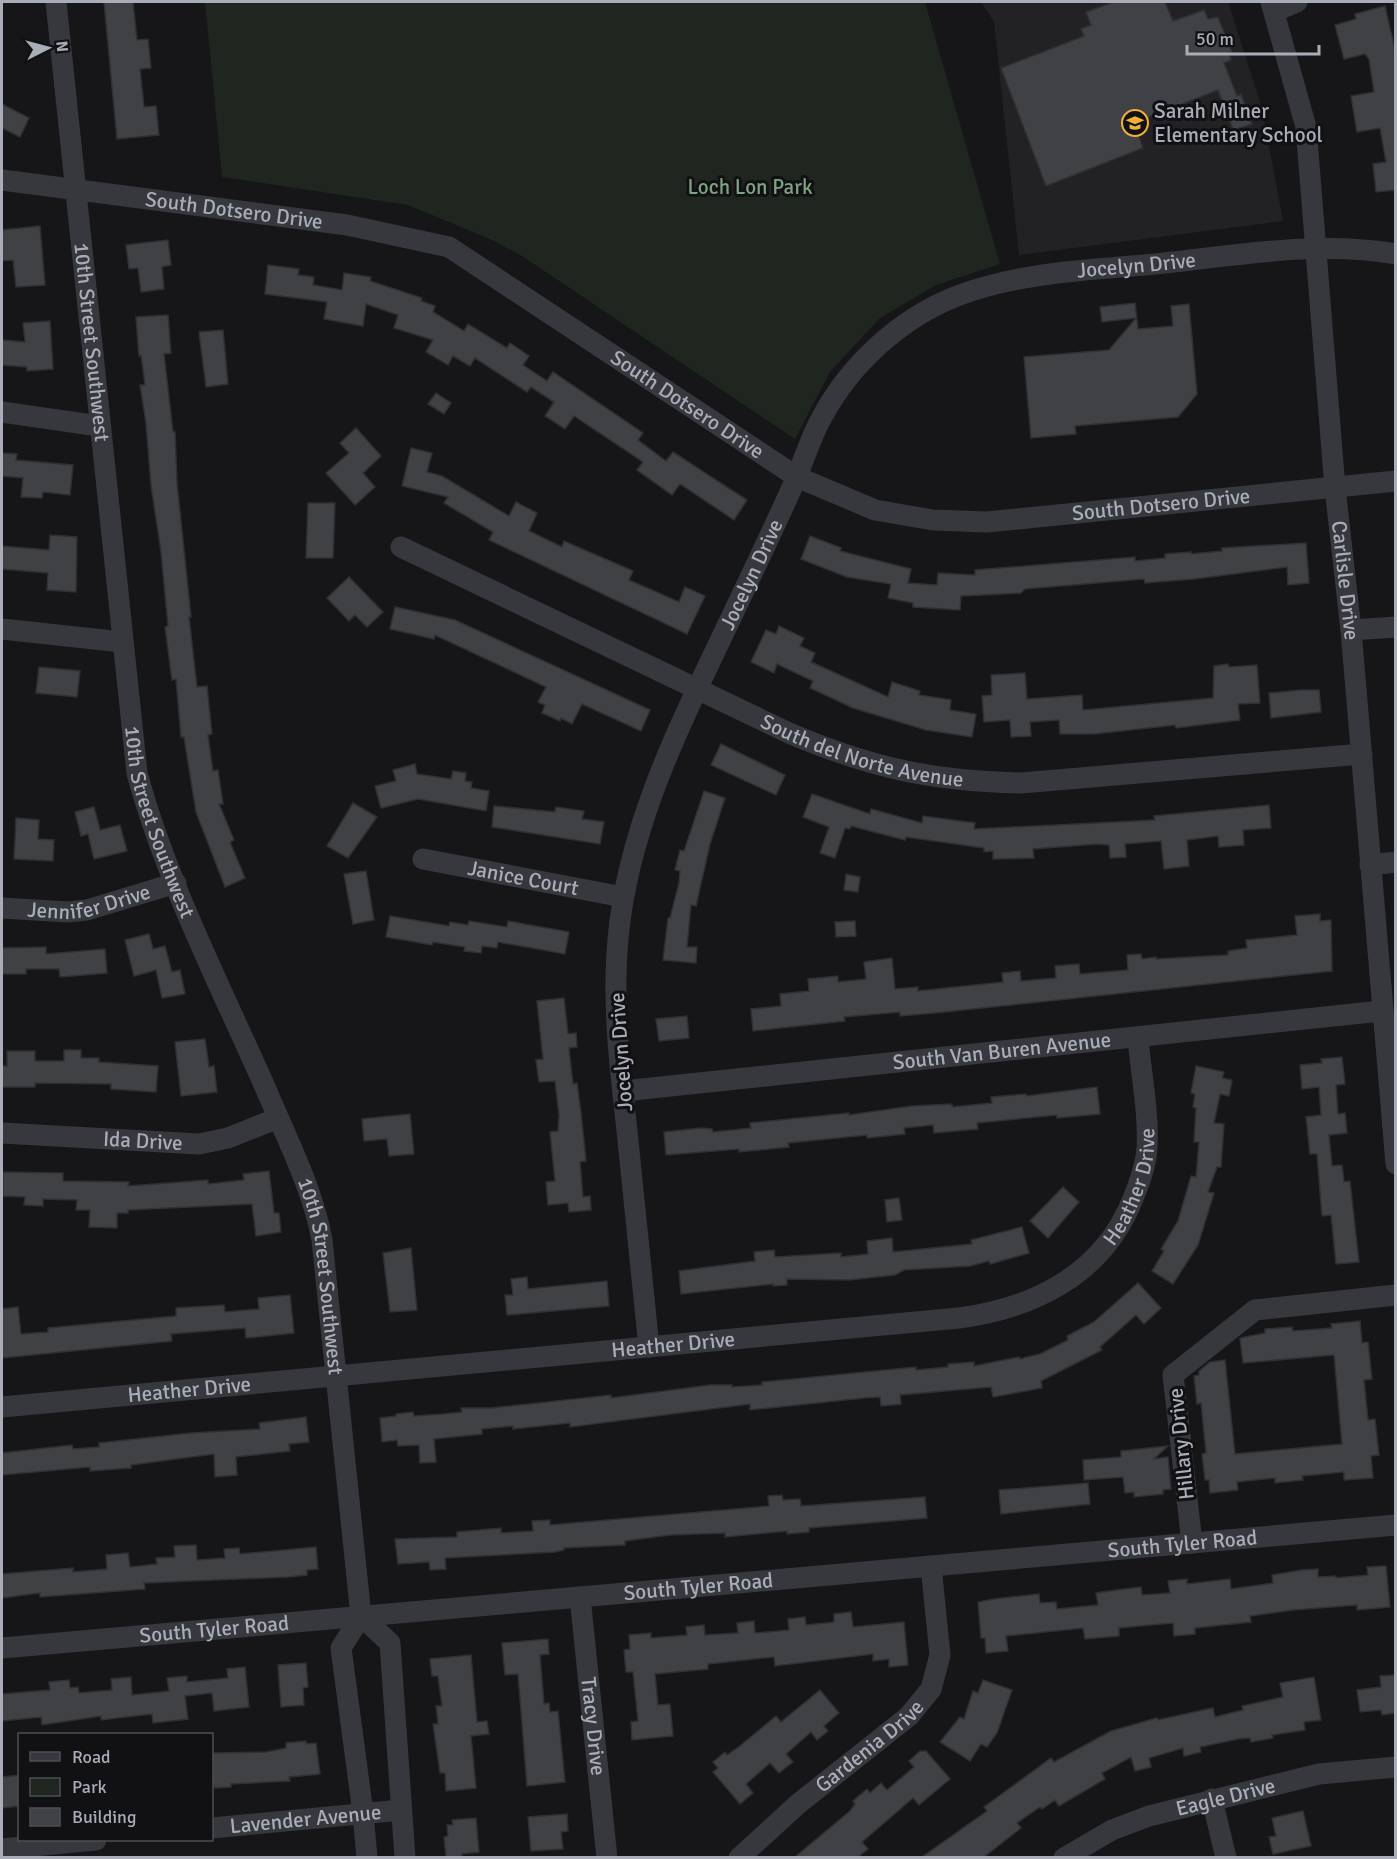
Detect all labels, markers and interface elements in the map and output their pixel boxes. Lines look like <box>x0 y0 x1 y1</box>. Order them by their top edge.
north arrow <box>18 18 78 78</box>
scale bar <box>1187 18 1319 56</box>
text: 50 m <box>1196 28 1234 50</box>
text: N <box>51 40 72 53</box>
place label: Sarah Milner Elementary School <box>1154 98 1323 148</box>
school or university icon: Sarah Milner Elementary School <box>1120 108 1150 138</box>
park label: Loch Lon Park <box>687 174 813 200</box>
street label: South Dotsero Drive <box>144 186 324 235</box>
street label: 10th Street Southwest <box>68 241 115 443</box>
street label: Jocelyn Drive <box>1076 247 1197 284</box>
street label: South Dotsero Drive <box>606 344 769 465</box>
street label: South Dotsero Drive <box>1071 483 1251 526</box>
street label: Jocelyn Drive <box>714 515 789 634</box>
street label: Carlisle Drive <box>1326 519 1365 641</box>
street label: South del Norte Avenue <box>756 708 965 793</box>
street label: 10th Street Southwest <box>119 725 200 922</box>
street label: Janice Court <box>466 855 581 901</box>
street label: Jennifer Drive <box>27 879 153 925</box>
street label: Jocelyn Drive <box>604 992 638 1112</box>
street label: South Van Buren Avenue <box>891 1027 1112 1075</box>
street label: Ida Drive <box>102 1126 183 1156</box>
street label: Heather Drive <box>1097 1128 1160 1251</box>
street label: 10th Street Southwest <box>292 1174 349 1376</box>
street label: Heather Drive <box>610 1326 736 1363</box>
street label: Heather Drive <box>126 1371 252 1408</box>
street label: Hillary Drive <box>1162 1387 1200 1501</box>
street label: South Tyler Road <box>1107 1524 1258 1563</box>
street label: South Tyler Road <box>622 1567 774 1606</box>
street label: South Tyler Road <box>138 1610 290 1649</box>
street label: Tracy Drive <box>575 1676 611 1777</box>
street label: Gardenia Drive <box>810 1695 930 1798</box>
legend <box>18 1733 213 1841</box>
text: Road <box>72 1746 111 1768</box>
street label: Eagle Drive <box>1173 1772 1278 1822</box>
text: Park <box>72 1776 107 1798</box>
street label: Lavender Avenue <box>229 1799 383 1839</box>
text: Building <box>72 1806 136 1828</box>

